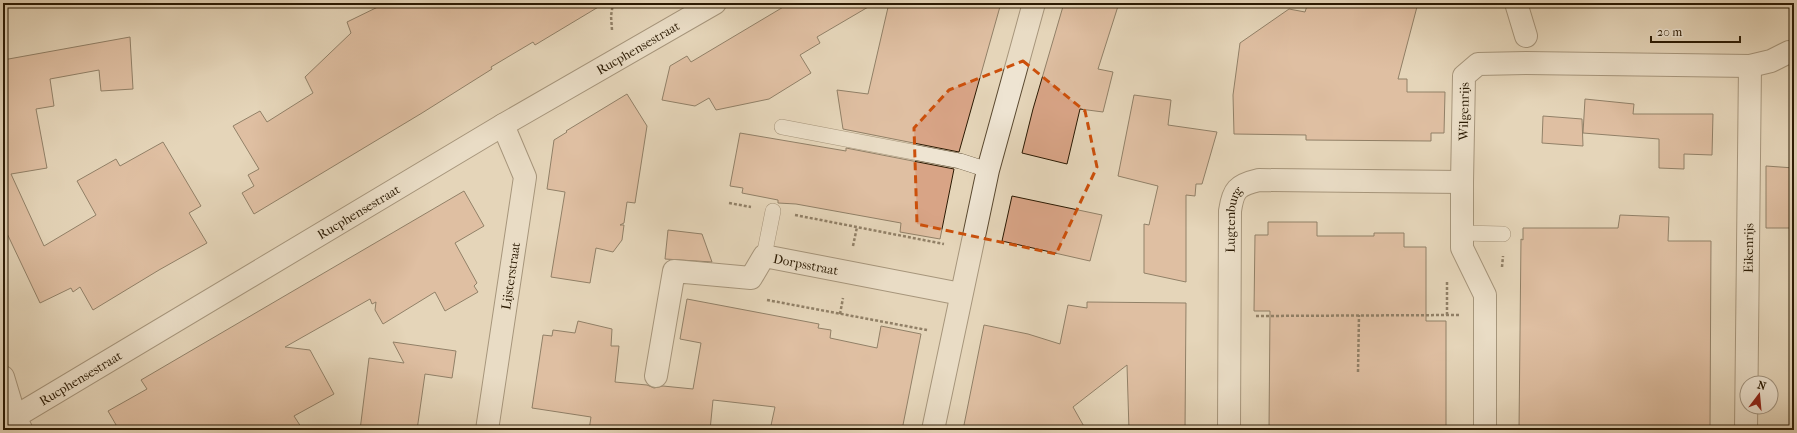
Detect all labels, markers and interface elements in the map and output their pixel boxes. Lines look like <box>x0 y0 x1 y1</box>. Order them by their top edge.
street label: Rucphensestraat <box>594 18 682 78</box>
scale bar <box>1651 18 1740 44</box>
text: 20 m <box>1657 25 1682 39</box>
street label: Wilgenrijs <box>1456 82 1472 142</box>
street label: Rucphensestraat <box>315 181 403 242</box>
street label: Lugtenburg <box>1223 182 1246 253</box>
street label: Eikenrijs <box>1741 223 1756 273</box>
street label: Lijsterstraat <box>498 241 523 311</box>
street label: Dorpsstraat <box>772 251 840 278</box>
street label: Rucphensestraat <box>37 348 125 409</box>
north arrow <box>1739 375 1779 415</box>
text: N <box>1756 378 1768 393</box>

